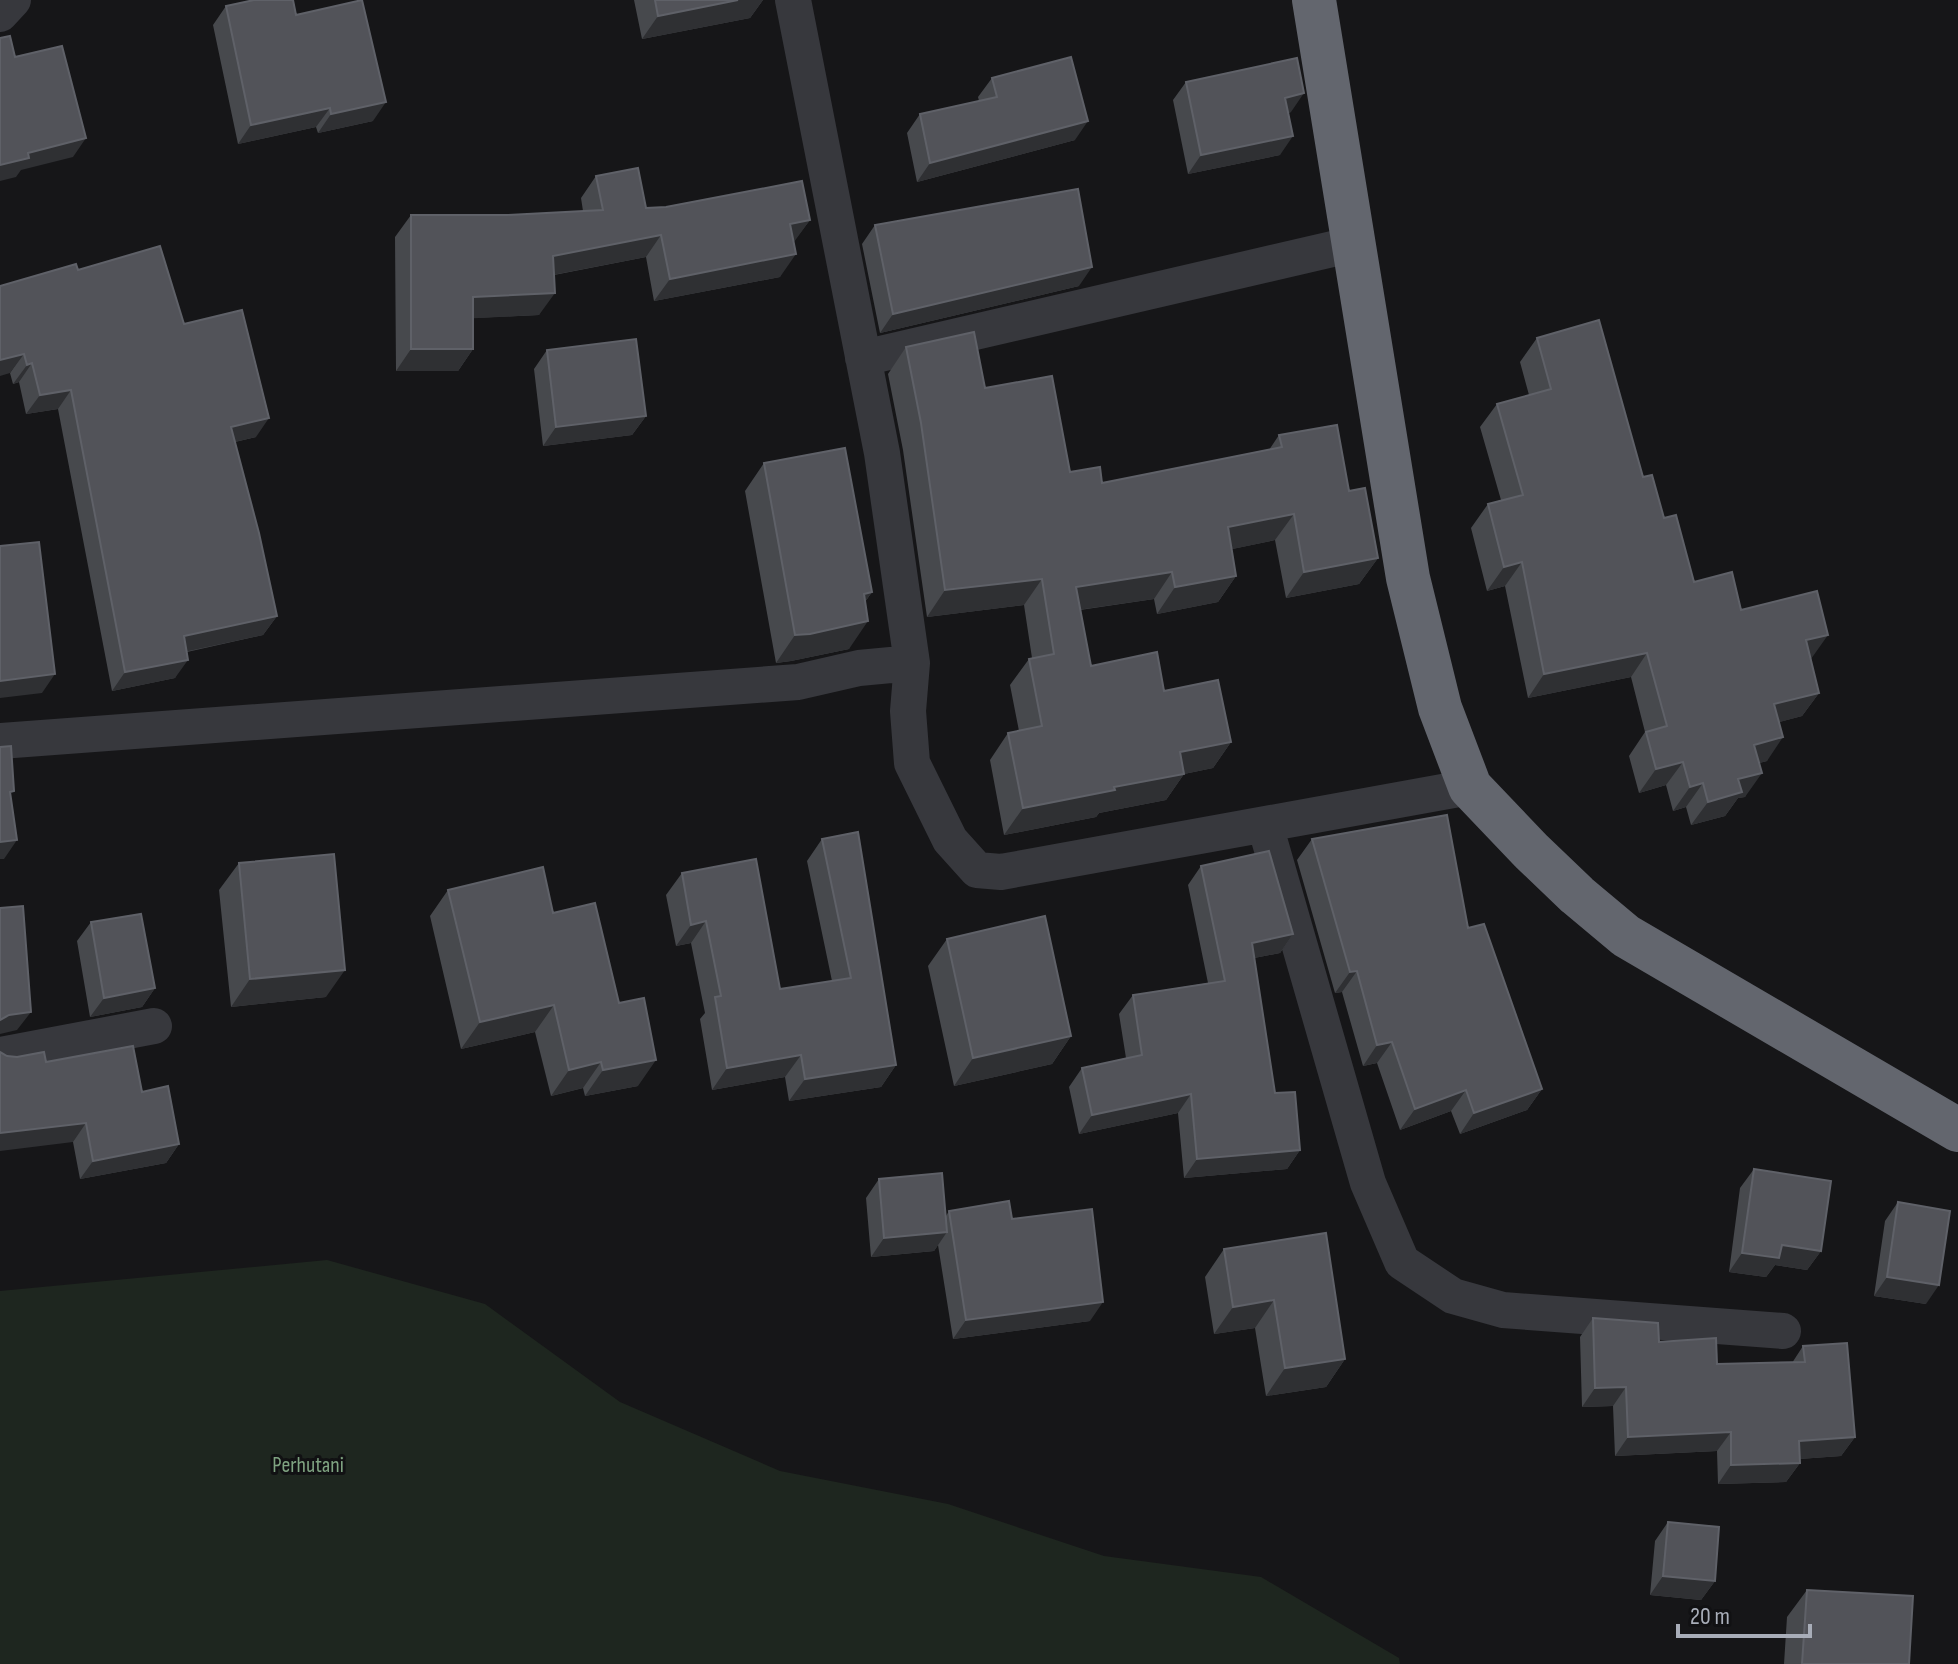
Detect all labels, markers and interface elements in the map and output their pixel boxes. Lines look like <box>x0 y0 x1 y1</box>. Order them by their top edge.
park label: Perhutani <box>272 1452 344 1479</box>
scale bar <box>1678 1588 1810 1638</box>
text: 20 m <box>1690 1602 1730 1631</box>

